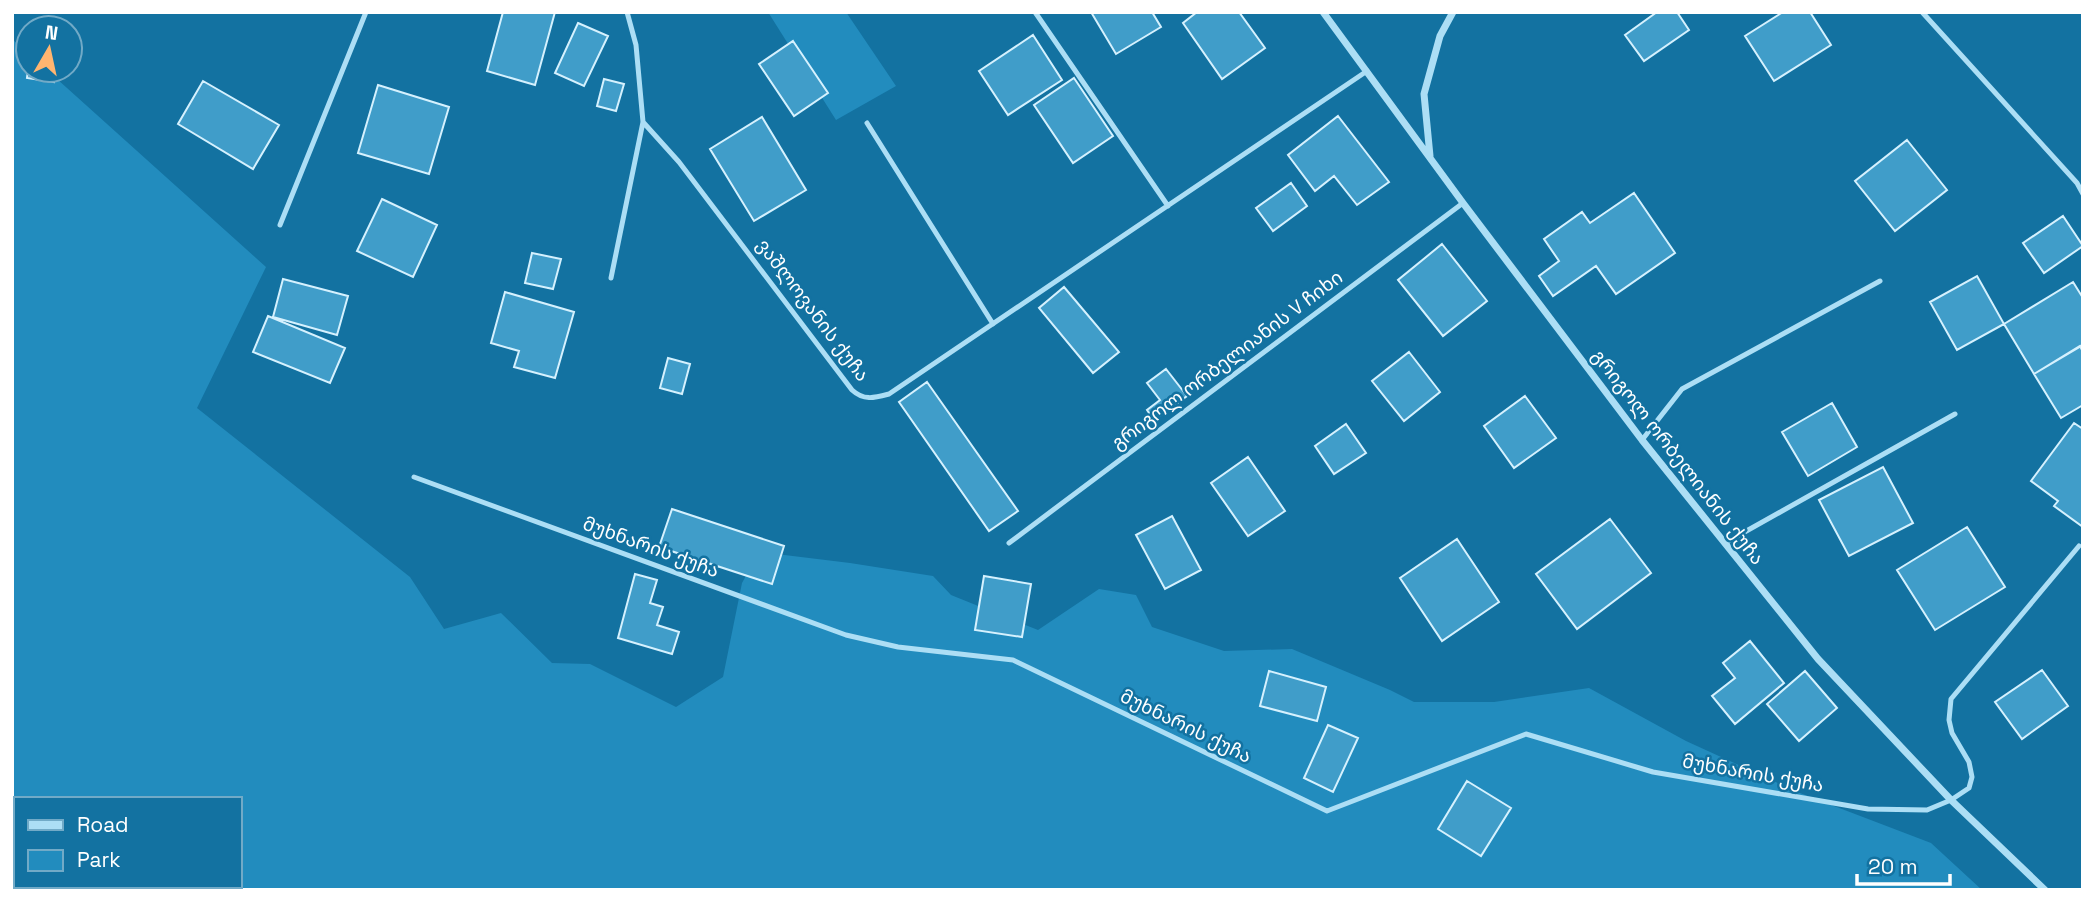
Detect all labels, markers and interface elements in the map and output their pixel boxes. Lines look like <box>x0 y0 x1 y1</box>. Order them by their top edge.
north arrow <box>14 14 84 84</box>
text: N <box>43 19 60 46</box>
street label: ვაშლოვანის ქუჩა <box>751 234 875 386</box>
street label: გრიგოლ ორბელიანის V ჩიხი <box>1106 265 1348 455</box>
street label: გრიგოლ ორბელიანის ქუჩა <box>1586 344 1770 570</box>
street label: მუხნარის ქუჩა <box>579 511 723 583</box>
street label: მუხნარის ქუჩა <box>1116 683 1256 769</box>
street label: მუხნარის ქუჩა <box>1680 748 1826 798</box>
legend <box>14 797 242 888</box>
text: Road <box>77 811 129 838</box>
scale bar <box>1857 842 1950 886</box>
text: Park <box>77 846 121 873</box>
text: 20 m <box>1868 853 1918 880</box>

